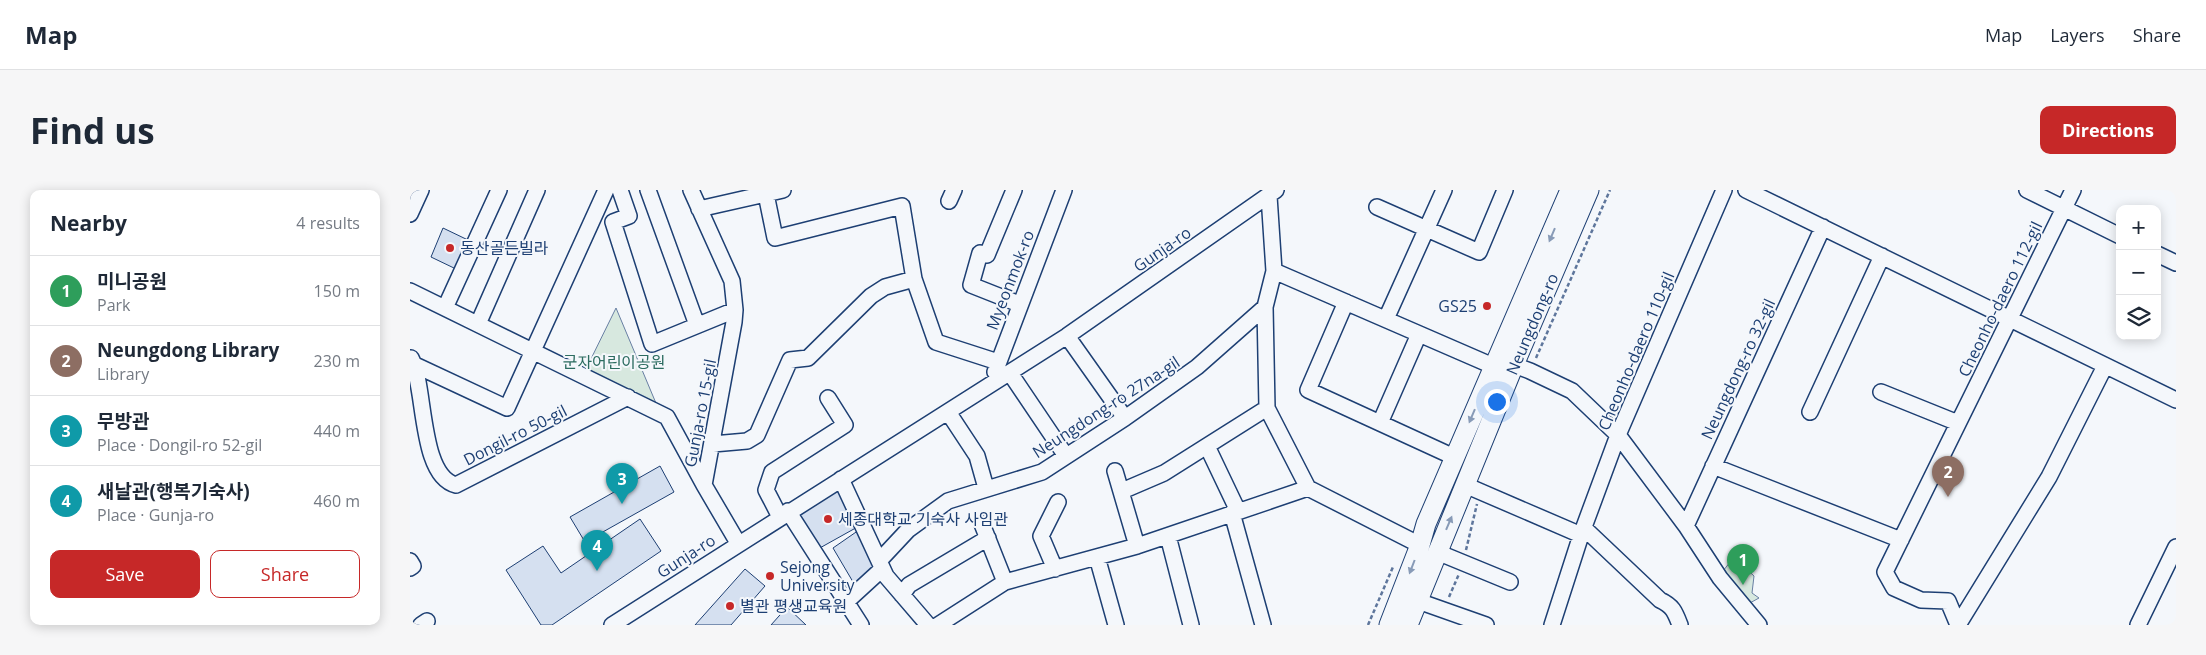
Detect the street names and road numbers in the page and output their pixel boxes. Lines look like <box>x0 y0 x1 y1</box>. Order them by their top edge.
street label: Cheonho-daero 112-gil <box>1953 218 2047 380</box>
street label: Gunja-ro <box>1129 221 1195 277</box>
street label: Myeonmok-ro <box>981 227 1039 333</box>
street label: Cheonho-daero 110-gil <box>1593 268 1679 434</box>
street label: Neungdong-ro <box>1501 270 1563 378</box>
street label: Neungdong-ro 32-gil <box>1696 295 1780 443</box>
street label: Neungdong-ro 27na-gil <box>1028 351 1184 463</box>
street label: Gunja-ro 15-gil <box>679 357 721 469</box>
street label: Dongil-ro 50-gil <box>459 399 571 471</box>
street label: Gunja-ro <box>653 529 719 583</box>

